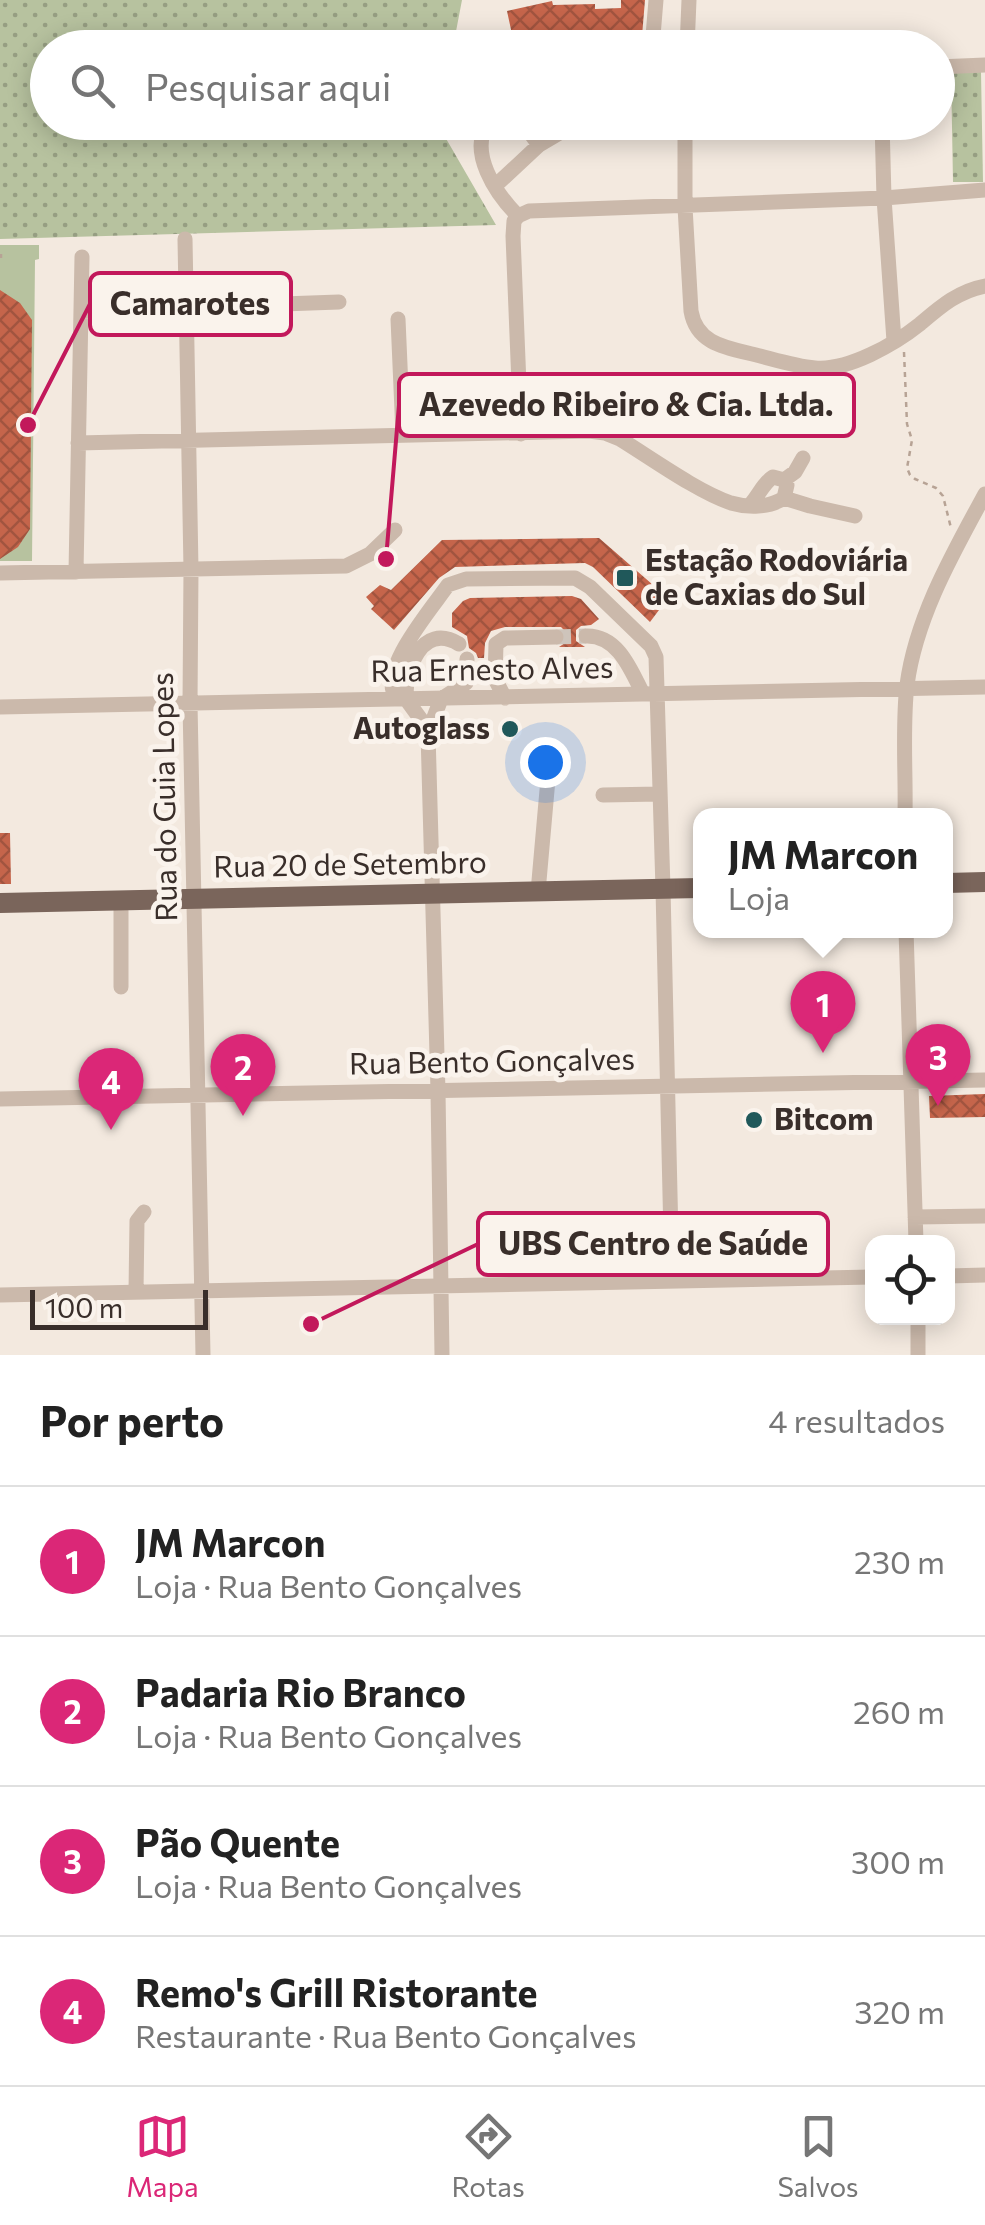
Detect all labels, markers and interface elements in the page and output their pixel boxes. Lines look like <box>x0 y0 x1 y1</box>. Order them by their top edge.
search box <box>30 30 955 140</box>
icon: search <box>65 58 120 113</box>
text: Pesquisar aqui <box>145 62 391 109</box>
callout: Camarotes <box>90 273 291 335</box>
text: Camarotes <box>110 282 270 322</box>
callout: Azevedo Ribeiro & Cia. Ltda. <box>399 374 854 436</box>
text: Azevedo Ribeiro & Cia. Ltda. <box>419 383 833 423</box>
place label: Estação Rodoviária de Caxias do Sul <box>645 540 908 611</box>
marker: Estação Rodoviária de Caxias do Sul <box>614 567 636 589</box>
street label: Rua Ernesto Alves <box>370 647 614 688</box>
street label: Rua do Guia Lopes <box>142 672 183 922</box>
place label: Autoglass <box>353 708 490 745</box>
marker: Autoglass <box>499 718 521 740</box>
your location <box>520 737 571 788</box>
popup <box>693 808 953 938</box>
text: JM Marcon <box>728 830 918 877</box>
street label: Rua 20 de Setembro <box>213 842 487 883</box>
text: Loja <box>728 877 790 917</box>
pin: 1 <box>790 970 856 1053</box>
pin: 3 <box>906 1024 970 1106</box>
pin: 2 <box>210 1034 276 1116</box>
street label: Rua Bento Gonçalves <box>349 1039 635 1080</box>
pin: 4 <box>78 1048 144 1130</box>
place label: Bitcom <box>774 1099 873 1136</box>
marker: Bitcom <box>743 1109 765 1131</box>
callout: UBS Centro de Saúde <box>478 1213 828 1275</box>
text: UBS Centro de Saúde <box>498 1222 808 1262</box>
map controls <box>865 1235 955 1325</box>
button: locate <box>865 1235 955 1325</box>
scale bar <box>30 1285 208 1330</box>
text: 100 m <box>45 1290 123 1324</box>
text: Por perto <box>40 1394 224 1446</box>
text: 4 resultados <box>768 1400 945 1440</box>
text: JM Marcon <box>135 1518 326 1565</box>
text: 1 <box>65 1541 80 1581</box>
text: 230 m <box>854 1541 945 1581</box>
text: Loja · Rua Bento Gonçalves <box>135 1565 522 1605</box>
text: Padaria Rio Branco <box>135 1668 466 1715</box>
text: 2 <box>63 1691 82 1731</box>
text: 260 m <box>853 1691 945 1731</box>
text: Loja · Rua Bento Gonçalves <box>135 1715 522 1755</box>
text: Pão Quente <box>135 1818 340 1865</box>
text: 3 <box>63 1841 82 1881</box>
text: 300 m <box>851 1841 945 1881</box>
text: Loja · Rua Bento Gonçalves <box>135 1865 522 1905</box>
text: Remo's Grill Ristorante <box>135 1968 537 2015</box>
text: 4 <box>63 1991 82 2031</box>
text: 320 m <box>854 1991 945 2031</box>
text: Restaurante · Rua Bento Gonçalves <box>135 2015 636 2055</box>
tab: Mapa <box>126 2109 199 2203</box>
tab: Rotas <box>451 2109 525 2203</box>
tab: Salvos <box>777 2109 859 2203</box>

